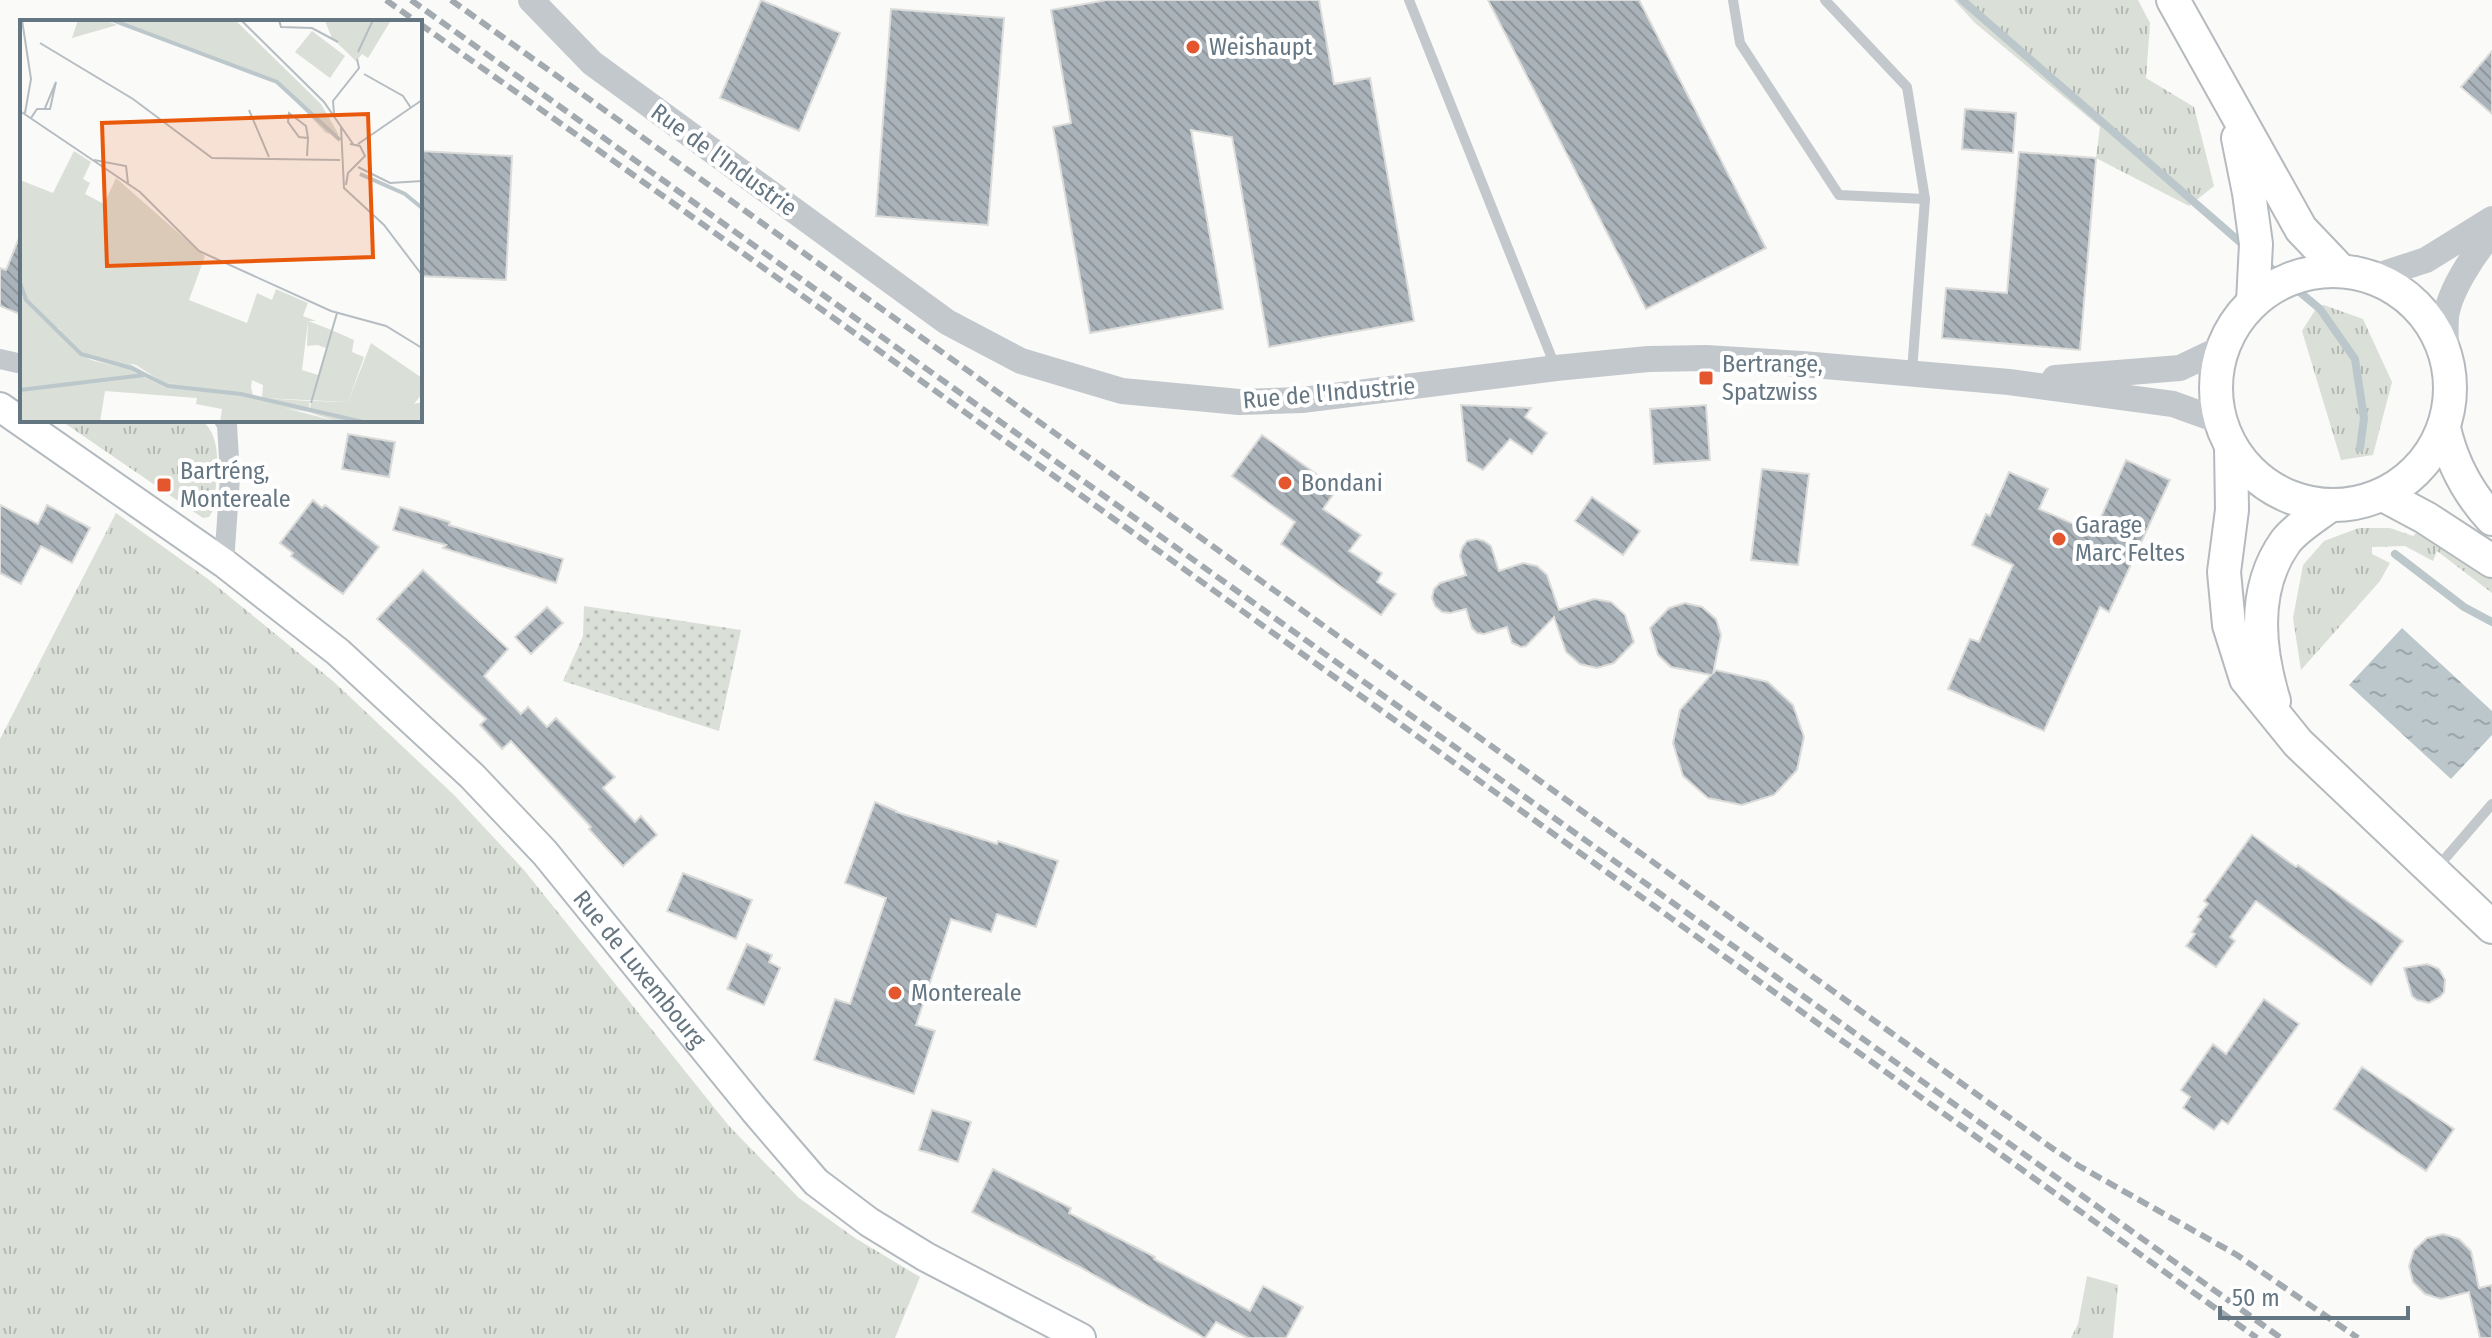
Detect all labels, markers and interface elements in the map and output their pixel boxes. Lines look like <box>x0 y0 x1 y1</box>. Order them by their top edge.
inset map <box>20 20 422 422</box>
place label: Weishaupt <box>1209 33 1313 61</box>
marker: Weishaupt <box>1184 38 1202 56</box>
street label: Rue de l'Industrie <box>646 98 802 222</box>
place label: Bertrange, Spatzwiss <box>1722 350 1823 406</box>
marker: Bertrange, Spatzwiss <box>1697 369 1715 387</box>
street label: Rue de l'Industrie <box>1242 372 1416 414</box>
place label: Bartréng, Montereale <box>180 457 291 513</box>
place label: Bondani <box>1301 469 1383 497</box>
marker: Bondani <box>1276 474 1294 492</box>
marker: Bartréng, Montereale <box>155 476 173 494</box>
place label: Garage Marc Feltes <box>2075 511 2185 567</box>
marker: Garage Marc Feltes <box>2050 530 2068 548</box>
street label: Rue de Luxembourg <box>567 885 712 1054</box>
place label: Montereale <box>911 979 1022 1007</box>
marker: Montereale <box>886 984 904 1002</box>
scale bar <box>2220 1270 2408 1320</box>
text: 50 m <box>2232 1284 2280 1312</box>

